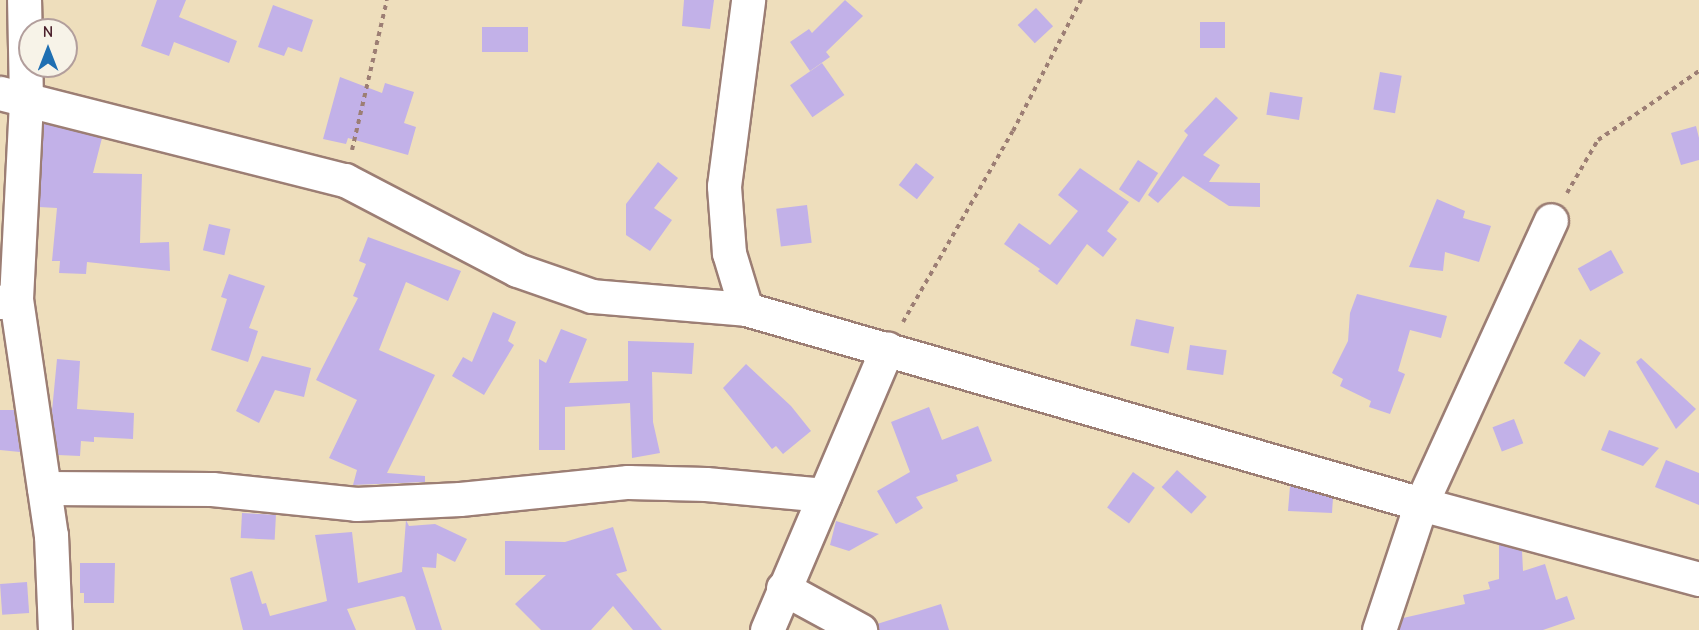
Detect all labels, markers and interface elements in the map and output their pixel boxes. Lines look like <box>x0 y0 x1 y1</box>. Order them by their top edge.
north arrow <box>18 18 78 78</box>
text: N <box>43 23 53 41</box>

